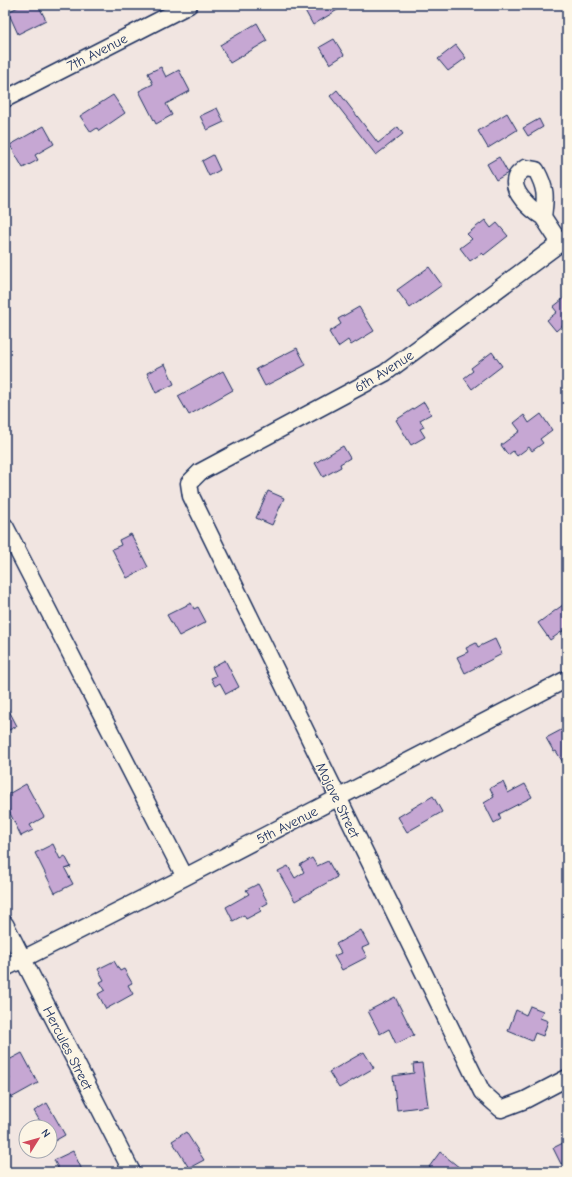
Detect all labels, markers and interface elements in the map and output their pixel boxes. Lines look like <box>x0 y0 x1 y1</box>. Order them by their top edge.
street label: 7th Avenue <box>64 30 130 75</box>
street label: 6th Avenue <box>352 347 417 396</box>
street label: Mojave Street <box>312 760 364 842</box>
street label: 5th Avenue <box>254 803 321 848</box>
street label: Hercules Street <box>39 1003 96 1094</box>
north arrow <box>18 1119 58 1159</box>
text: N <box>38 1127 53 1140</box>

